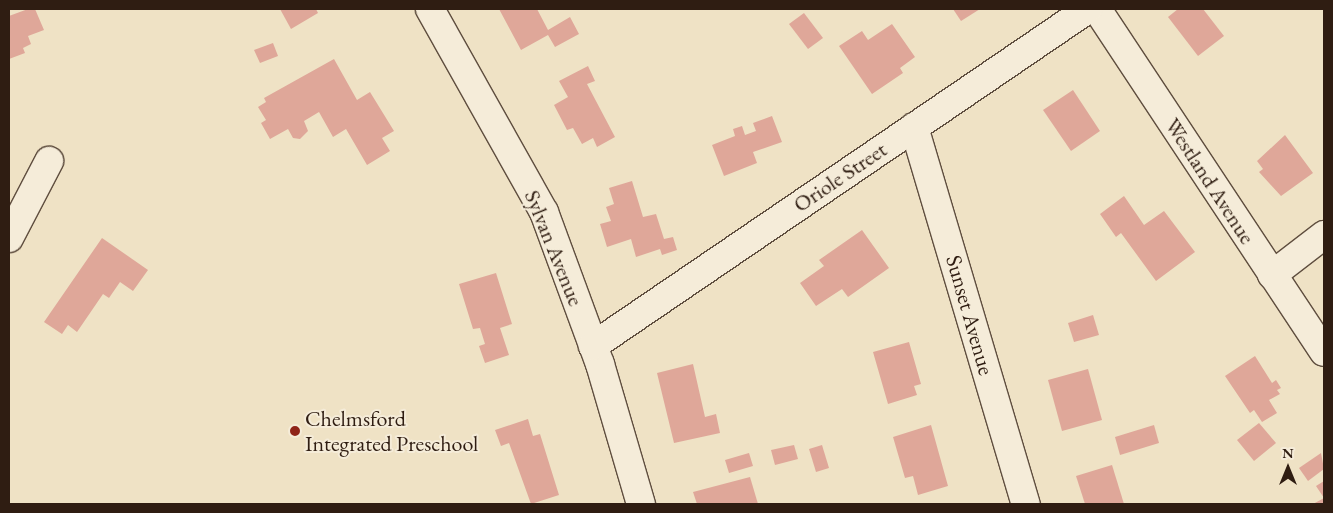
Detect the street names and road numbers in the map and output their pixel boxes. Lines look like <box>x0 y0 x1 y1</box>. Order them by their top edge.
street label: Westland Avenue <box>1159 113 1261 249</box>
street label: Oriole Street <box>788 136 892 218</box>
street label: Sylvan Avenue <box>519 186 589 310</box>
street label: Sunset Avenue <box>940 252 1000 378</box>

